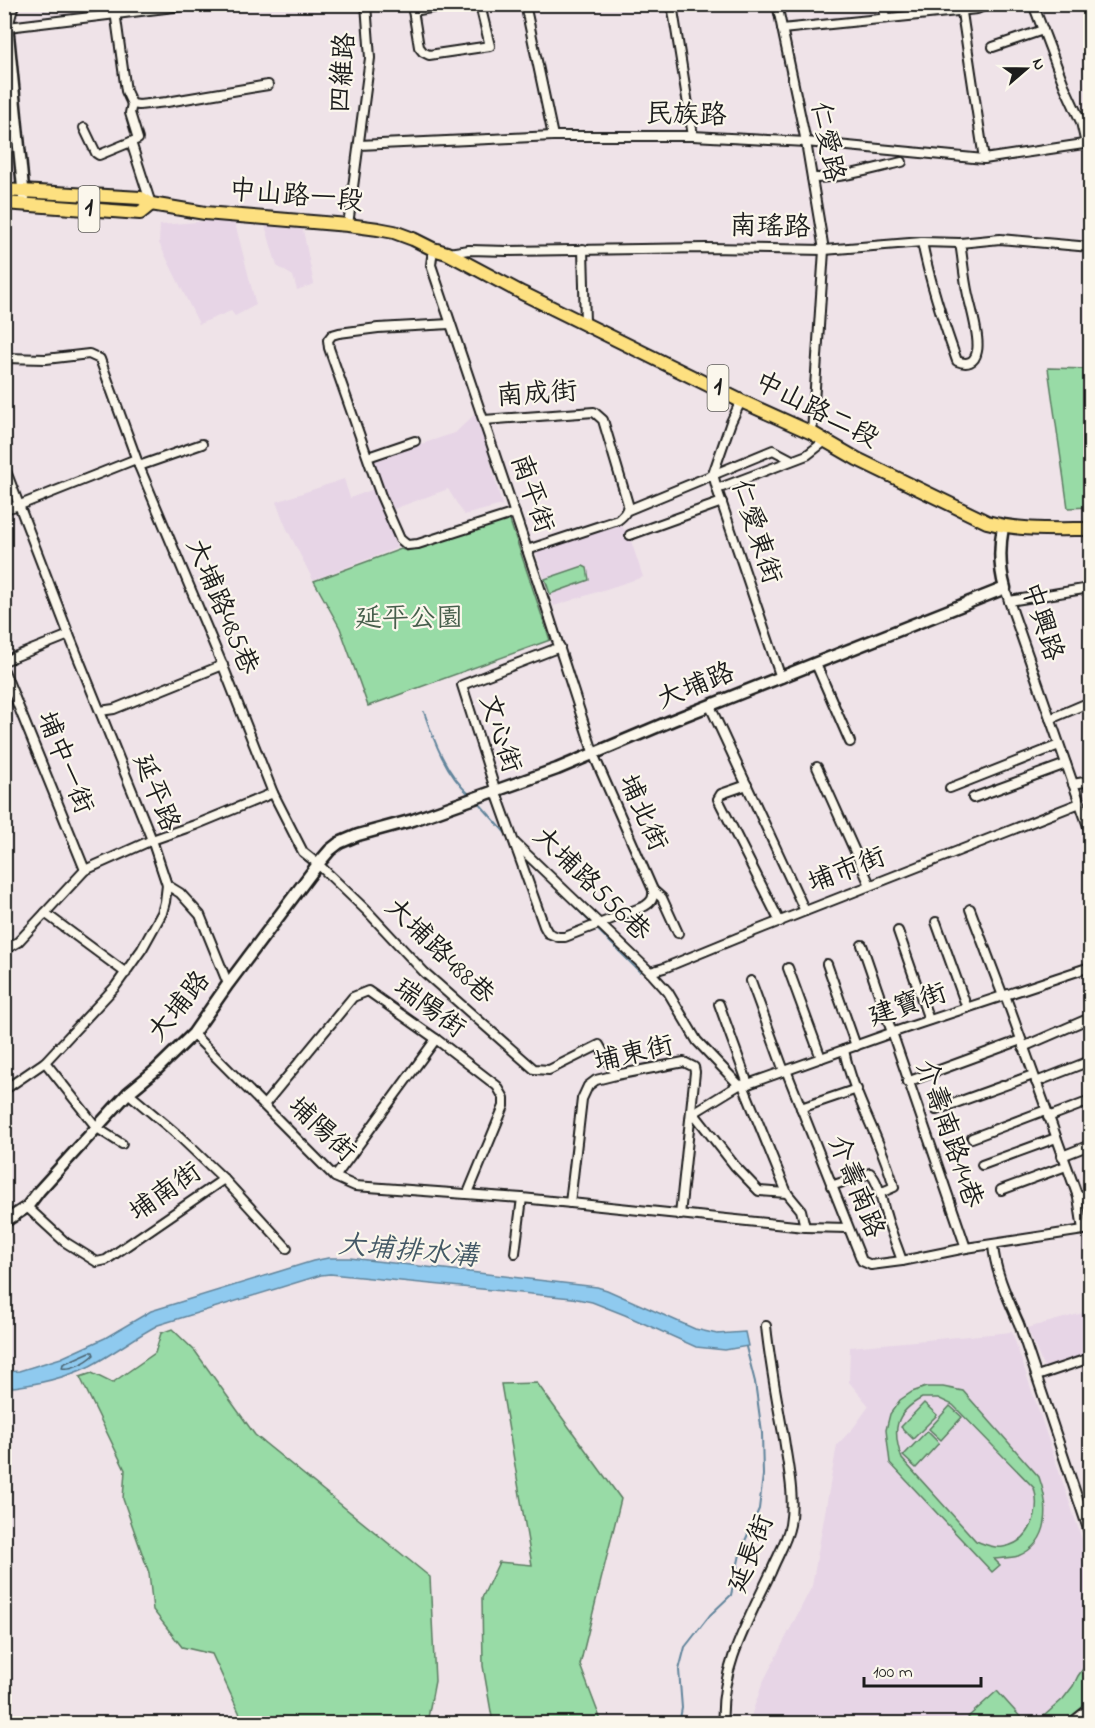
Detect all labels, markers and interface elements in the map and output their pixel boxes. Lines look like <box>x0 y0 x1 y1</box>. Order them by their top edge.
street label: 四維路 <box>322 31 366 115</box>
north arrow <box>996 39 1056 99</box>
text: N <box>1025 55 1051 74</box>
street label: 民族路 <box>645 96 727 136</box>
street label: 仁愛路 <box>799 99 853 185</box>
street label: 中山路一段 <box>227 172 365 222</box>
road number: 1 <box>78 186 100 232</box>
street label: 南瑤路 <box>729 208 811 248</box>
street label: 中山路二段 <box>747 363 885 459</box>
road number: 1 <box>708 365 728 411</box>
street label: 南成街 <box>495 373 579 417</box>
street label: 南平街 <box>499 449 563 539</box>
street label: 仁愛東街 <box>720 475 790 589</box>
street label: 大埔路485巷 <box>175 533 267 681</box>
street label: 中興路 <box>1010 577 1072 667</box>
park label: 延平公園 <box>355 600 463 639</box>
street label: 大埔路 <box>651 654 741 720</box>
street label: 文心街 <box>468 689 530 779</box>
street label: 埔中一街 <box>26 706 102 820</box>
street label: 延平路 <box>122 748 188 838</box>
street label: 埔北街 <box>608 768 676 858</box>
street label: 大埔路556巷 <box>523 819 659 951</box>
street label: 埔市街 <box>802 838 892 904</box>
street label: 大埔路488巷 <box>375 890 503 1014</box>
street label: 大埔路 <box>139 963 221 1051</box>
street label: 瑞陽街 <box>385 969 473 1049</box>
street label: 建寶街 <box>863 974 953 1038</box>
street label: 埔東街 <box>590 1027 678 1083</box>
street label: 介壽南路14巷 <box>904 1055 992 1213</box>
street label: 埔陽街 <box>278 1088 364 1172</box>
street label: 介壽南路 <box>817 1130 893 1244</box>
street label: 埔南街 <box>122 1154 210 1232</box>
water label: 大埔排水溝 <box>336 1225 482 1279</box>
street label: 延長街 <box>719 1509 785 1599</box>
scale bar <box>864 1650 981 1688</box>
text: 100 m <box>873 1660 913 1686</box>

